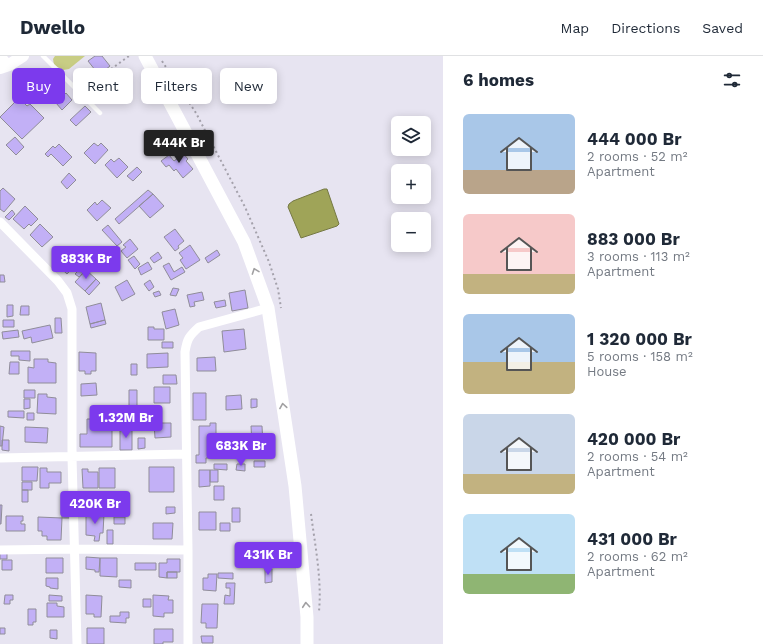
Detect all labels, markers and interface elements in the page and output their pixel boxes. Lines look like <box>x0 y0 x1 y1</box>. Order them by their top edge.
text: Dwello <box>20 16 85 39</box>
text: Map <box>561 20 589 36</box>
text: Directions <box>611 20 680 36</box>
text: Saved <box>702 20 743 36</box>
chip: Buy <box>12 68 65 104</box>
chip: Rent <box>73 68 133 104</box>
chip: Filters <box>141 68 212 104</box>
chip: New <box>220 68 277 104</box>
icon: filters <box>721 69 743 91</box>
text: 6 homes <box>463 70 534 90</box>
map controls <box>391 116 431 252</box>
button: layers <box>391 116 431 156</box>
text: 444 000 Br <box>587 129 681 149</box>
pin: 444K Br <box>142 130 216 164</box>
icon: home <box>495 130 543 178</box>
text: 444K Br <box>153 135 205 150</box>
text: 2 rooms · 52 m² <box>587 149 687 164</box>
button: + <box>391 164 431 204</box>
text: Apartment <box>587 164 655 179</box>
button: − <box>391 212 431 252</box>
text: 883 000 Br <box>587 229 680 249</box>
icon: home <box>495 230 543 278</box>
pin: 883K Br <box>49 246 123 280</box>
text: 3 rooms · 113 m² <box>587 249 690 264</box>
text: 883K Br <box>60 251 112 266</box>
text: Apartment <box>587 264 655 279</box>
one-way arrow <box>251 268 259 275</box>
text: 1 320 000 Br <box>587 329 692 349</box>
icon: home <box>495 330 543 378</box>
text: 5 rooms · 158 m² <box>587 349 693 364</box>
text: House <box>587 364 627 379</box>
one-way arrow <box>279 403 288 410</box>
pin: 1.32M Br <box>85 405 167 439</box>
text: 1.32M Br <box>99 410 153 425</box>
text: 420 000 Br <box>587 429 680 449</box>
icon: home <box>495 430 543 478</box>
pin: 683K Br <box>204 433 278 467</box>
text: 683K Br <box>216 438 266 453</box>
text: 2 rooms · 54 m² <box>587 449 688 464</box>
text: Apartment <box>587 464 655 479</box>
pin: 420K Br <box>58 491 132 525</box>
text: 420K Br <box>69 496 121 511</box>
text: 431 000 Br <box>587 529 677 549</box>
icon: home <box>495 530 543 578</box>
pin: 431K Br <box>231 542 305 576</box>
text: 431K Br <box>244 547 292 562</box>
text: 2 rooms · 62 m² <box>587 549 688 564</box>
text: Apartment <box>587 564 655 579</box>
one-way arrow <box>301 602 310 608</box>

